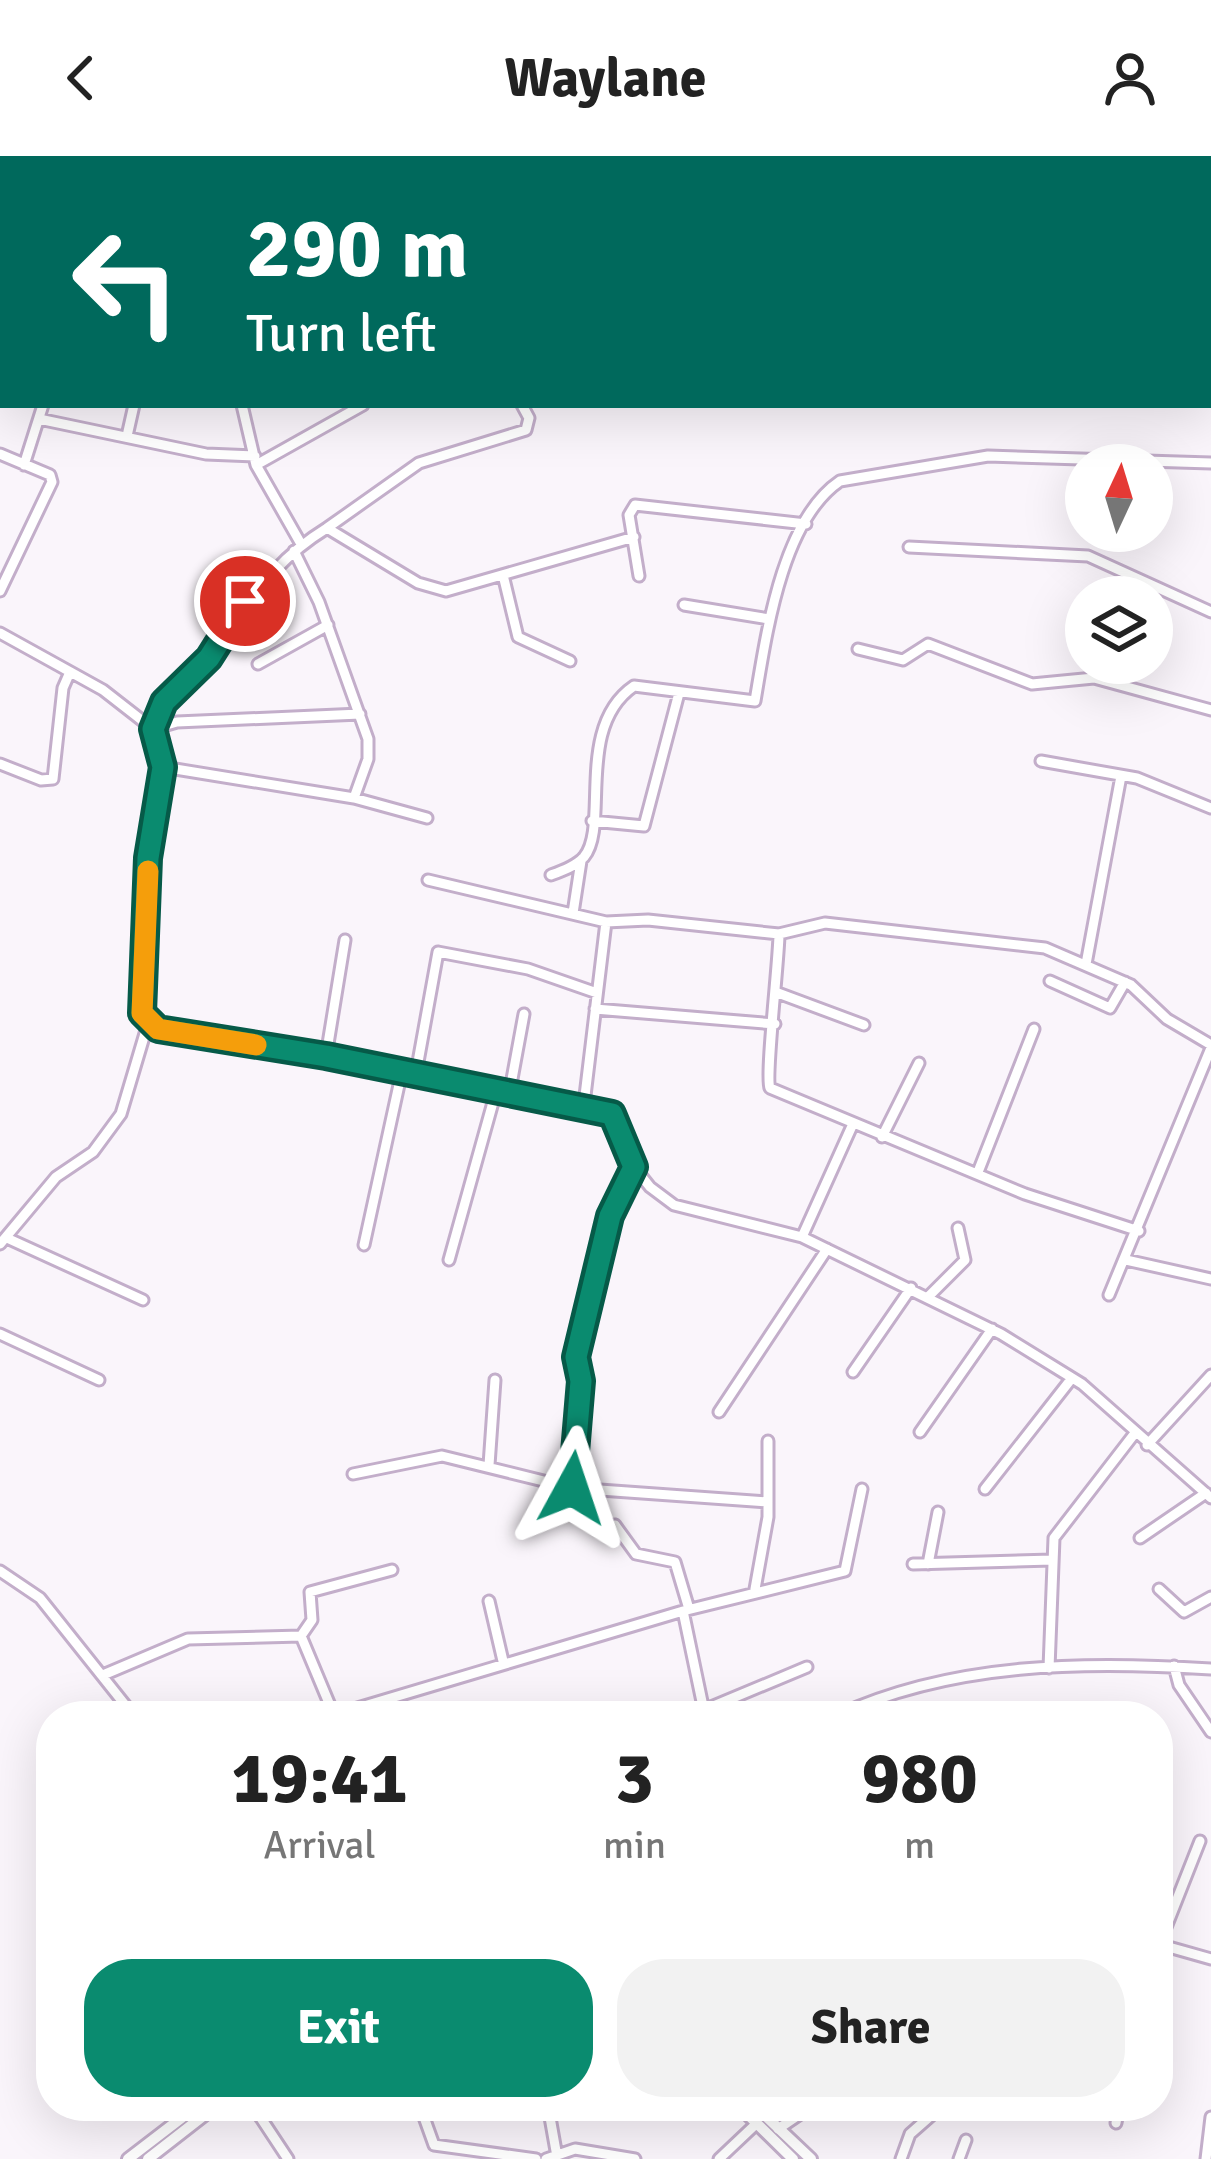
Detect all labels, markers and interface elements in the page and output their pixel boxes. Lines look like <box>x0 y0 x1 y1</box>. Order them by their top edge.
icon: back <box>48 45 114 111</box>
text: Waylane <box>504 45 707 112</box>
icon: person <box>1097 45 1163 111</box>
text: 290 m <box>246 197 468 301</box>
icon: left <box>48 204 204 360</box>
text: Turn left <box>246 300 436 367</box>
north arrow <box>1065 444 1173 552</box>
map controls <box>1065 444 1173 684</box>
pin <box>194 550 296 652</box>
icon: arrive <box>212 568 278 634</box>
button: layers <box>1065 576 1173 684</box>
position arrow <box>509 1425 635 1551</box>
text: 19:41 <box>231 1734 408 1823</box>
text: 3 <box>615 1734 654 1823</box>
text: 980 <box>861 1734 978 1823</box>
text: Arrival <box>263 1821 376 1869</box>
text: min <box>603 1821 666 1869</box>
text: m <box>904 1821 935 1869</box>
button: Exit <box>84 1959 593 2097</box>
button: Share <box>617 1959 1125 2097</box>

